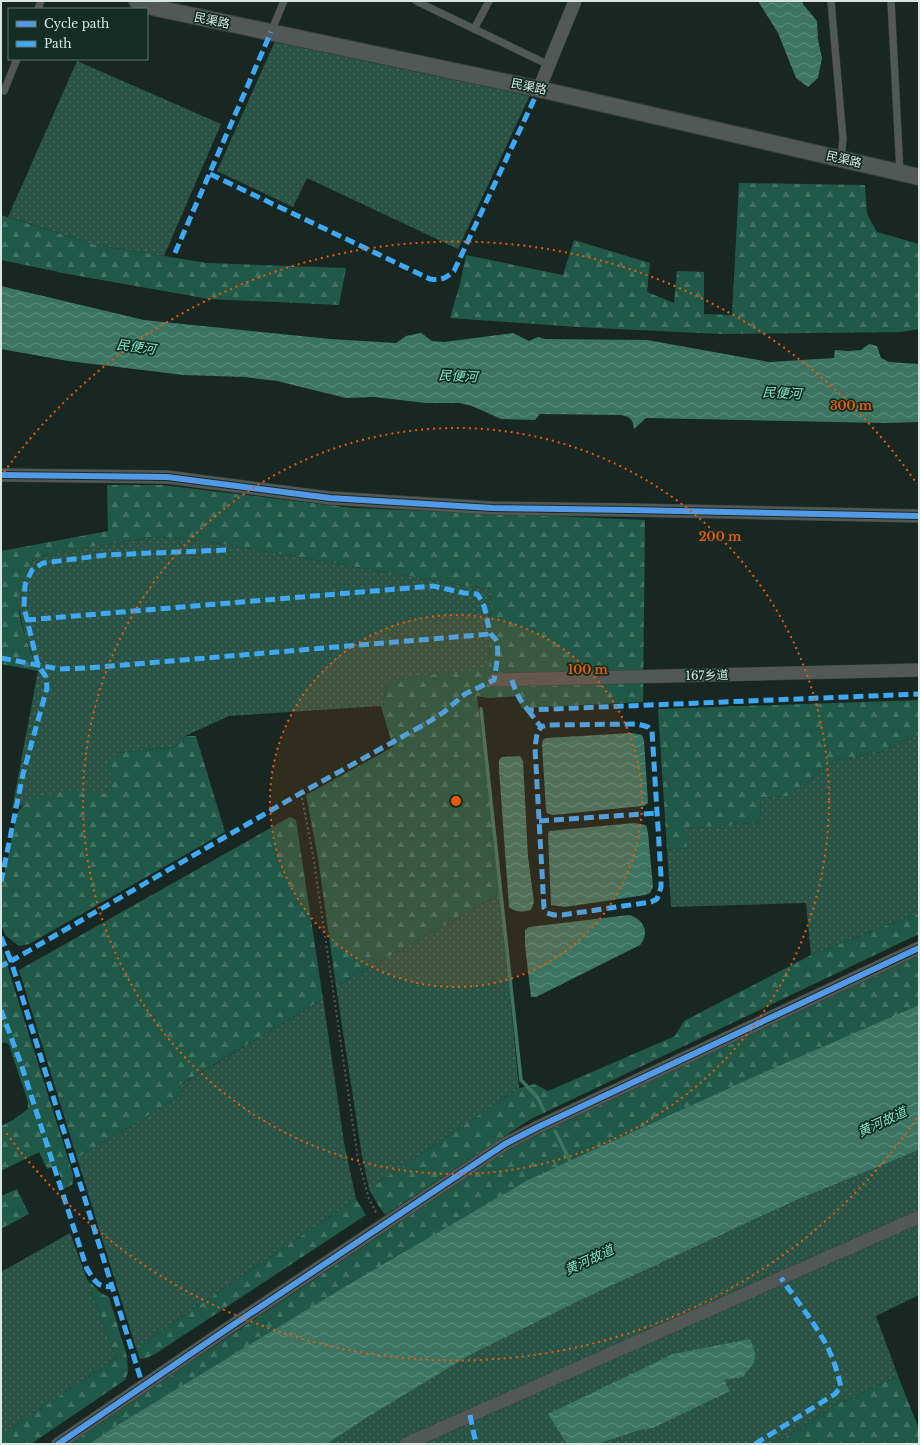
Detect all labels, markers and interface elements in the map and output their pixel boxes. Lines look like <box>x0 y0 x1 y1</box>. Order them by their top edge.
legend <box>8 8 148 60</box>
street label: 民渠路 <box>193 9 231 31</box>
text: Cycle path <box>44 16 109 31</box>
text: Path <box>44 36 72 51</box>
street label: 民渠路 <box>510 75 548 97</box>
street label: 民渠路 <box>825 148 863 170</box>
water label: 民便河 <box>115 336 159 359</box>
water label: 民便河 <box>438 366 481 386</box>
water label: 民便河 <box>762 383 805 403</box>
text: 300 m <box>830 398 873 413</box>
text: 200 m <box>699 529 742 544</box>
text: 100 m <box>568 662 609 677</box>
street label: 167乡道 <box>685 667 729 683</box>
centre of rings <box>449 794 463 808</box>
water label: 黄河故道 <box>855 1102 911 1141</box>
water label: 黄河故道 <box>562 1240 618 1279</box>

